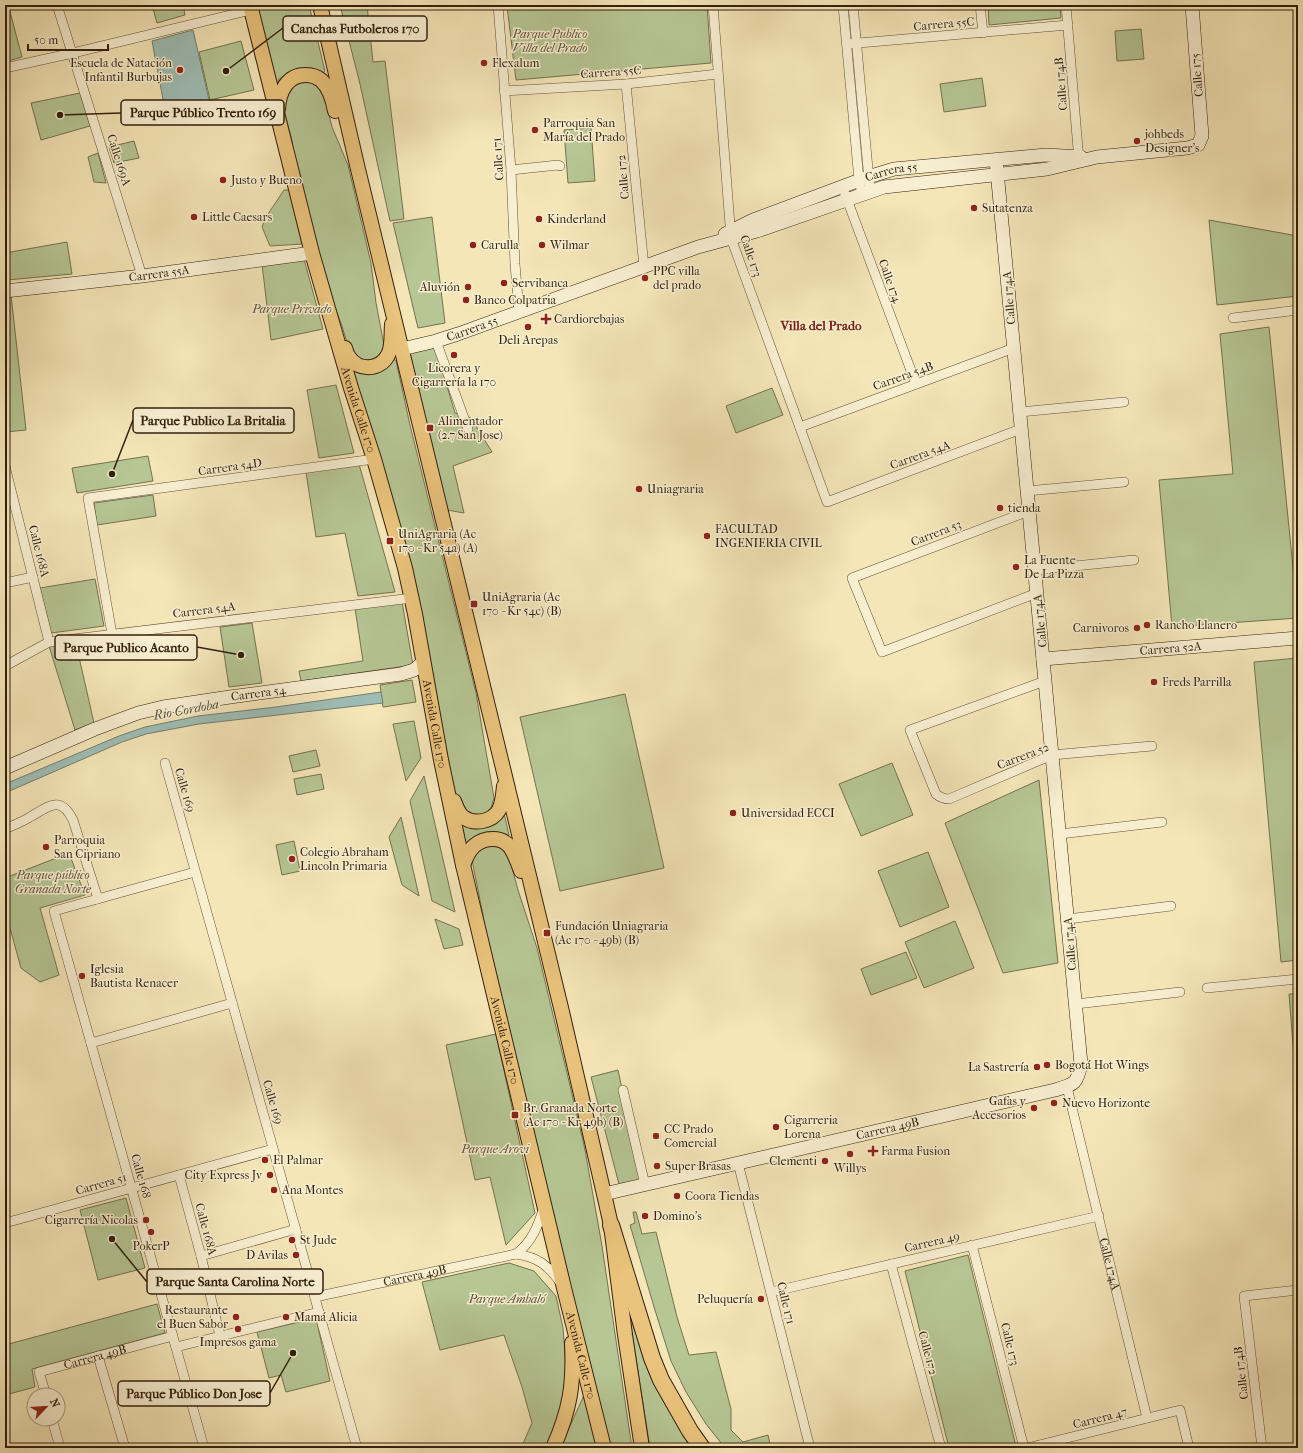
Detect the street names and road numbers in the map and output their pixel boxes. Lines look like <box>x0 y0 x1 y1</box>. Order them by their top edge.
street label: Carrera 55C <box>913 14 975 34</box>
street label: Calle 175 <box>1188 52 1206 98</box>
street label: Calle 174B <box>1052 57 1070 111</box>
street label: Carrera 55C <box>580 63 642 81</box>
street label: Calle 169A <box>104 132 134 188</box>
street label: Calle 171 <box>490 137 506 181</box>
street label: Calle 172 <box>614 154 632 200</box>
street label: Carrera 55 <box>863 160 918 184</box>
street label: Calle 173 <box>737 233 765 279</box>
street label: Calle 174 <box>876 257 905 306</box>
street label: Carrera 55A <box>128 263 190 284</box>
street label: Calle 174A <box>1000 271 1018 325</box>
street label: Carrera 55 <box>445 313 500 344</box>
street label: Carrera 54B <box>871 359 935 393</box>
street label: Avenida Calle 170 <box>338 364 379 455</box>
street label: Carrera 54A <box>888 438 952 472</box>
street label: Carrera 54D <box>197 456 263 478</box>
street label: Carrera 53 <box>909 517 963 549</box>
street label: Calle 168A <box>26 523 52 579</box>
street label: Calle 174A <box>1030 594 1050 648</box>
street label: Carrera 54A <box>172 599 236 621</box>
street label: Carrera 52A <box>1139 639 1202 658</box>
street label: Avenida Calle 170 <box>420 678 450 770</box>
street label: Carrera 54 <box>230 682 288 704</box>
street label: Carrera 52 <box>995 740 1051 772</box>
street label: Calle 169 <box>172 766 198 814</box>
street label: Calle 174A <box>1061 917 1079 971</box>
street label: Avenida Calle 170 <box>487 994 522 1086</box>
street label: Calle 169 <box>260 1078 286 1126</box>
street label: Carrera 49B <box>855 1115 921 1143</box>
street label: Calle 168 <box>128 1152 154 1200</box>
street label: Carrera 51 <box>74 1170 128 1198</box>
street label: Calle 168A <box>192 1201 220 1257</box>
street label: Carrera 49 <box>903 1229 961 1255</box>
street label: Calle 174A <box>1097 1236 1123 1292</box>
street label: Carrera 49B <box>382 1262 448 1289</box>
street label: Calle 171 <box>774 1280 798 1326</box>
street label: Avenida Calle 170 <box>563 1309 598 1401</box>
street label: Calle 173 <box>998 1321 1022 1367</box>
street label: Calle 172 <box>915 1330 941 1376</box>
street label: Carrera 49B <box>62 1342 128 1372</box>
street label: Calle 174B <box>1231 1345 1251 1400</box>
street label: Carrera 47 <box>1071 1404 1129 1432</box>

